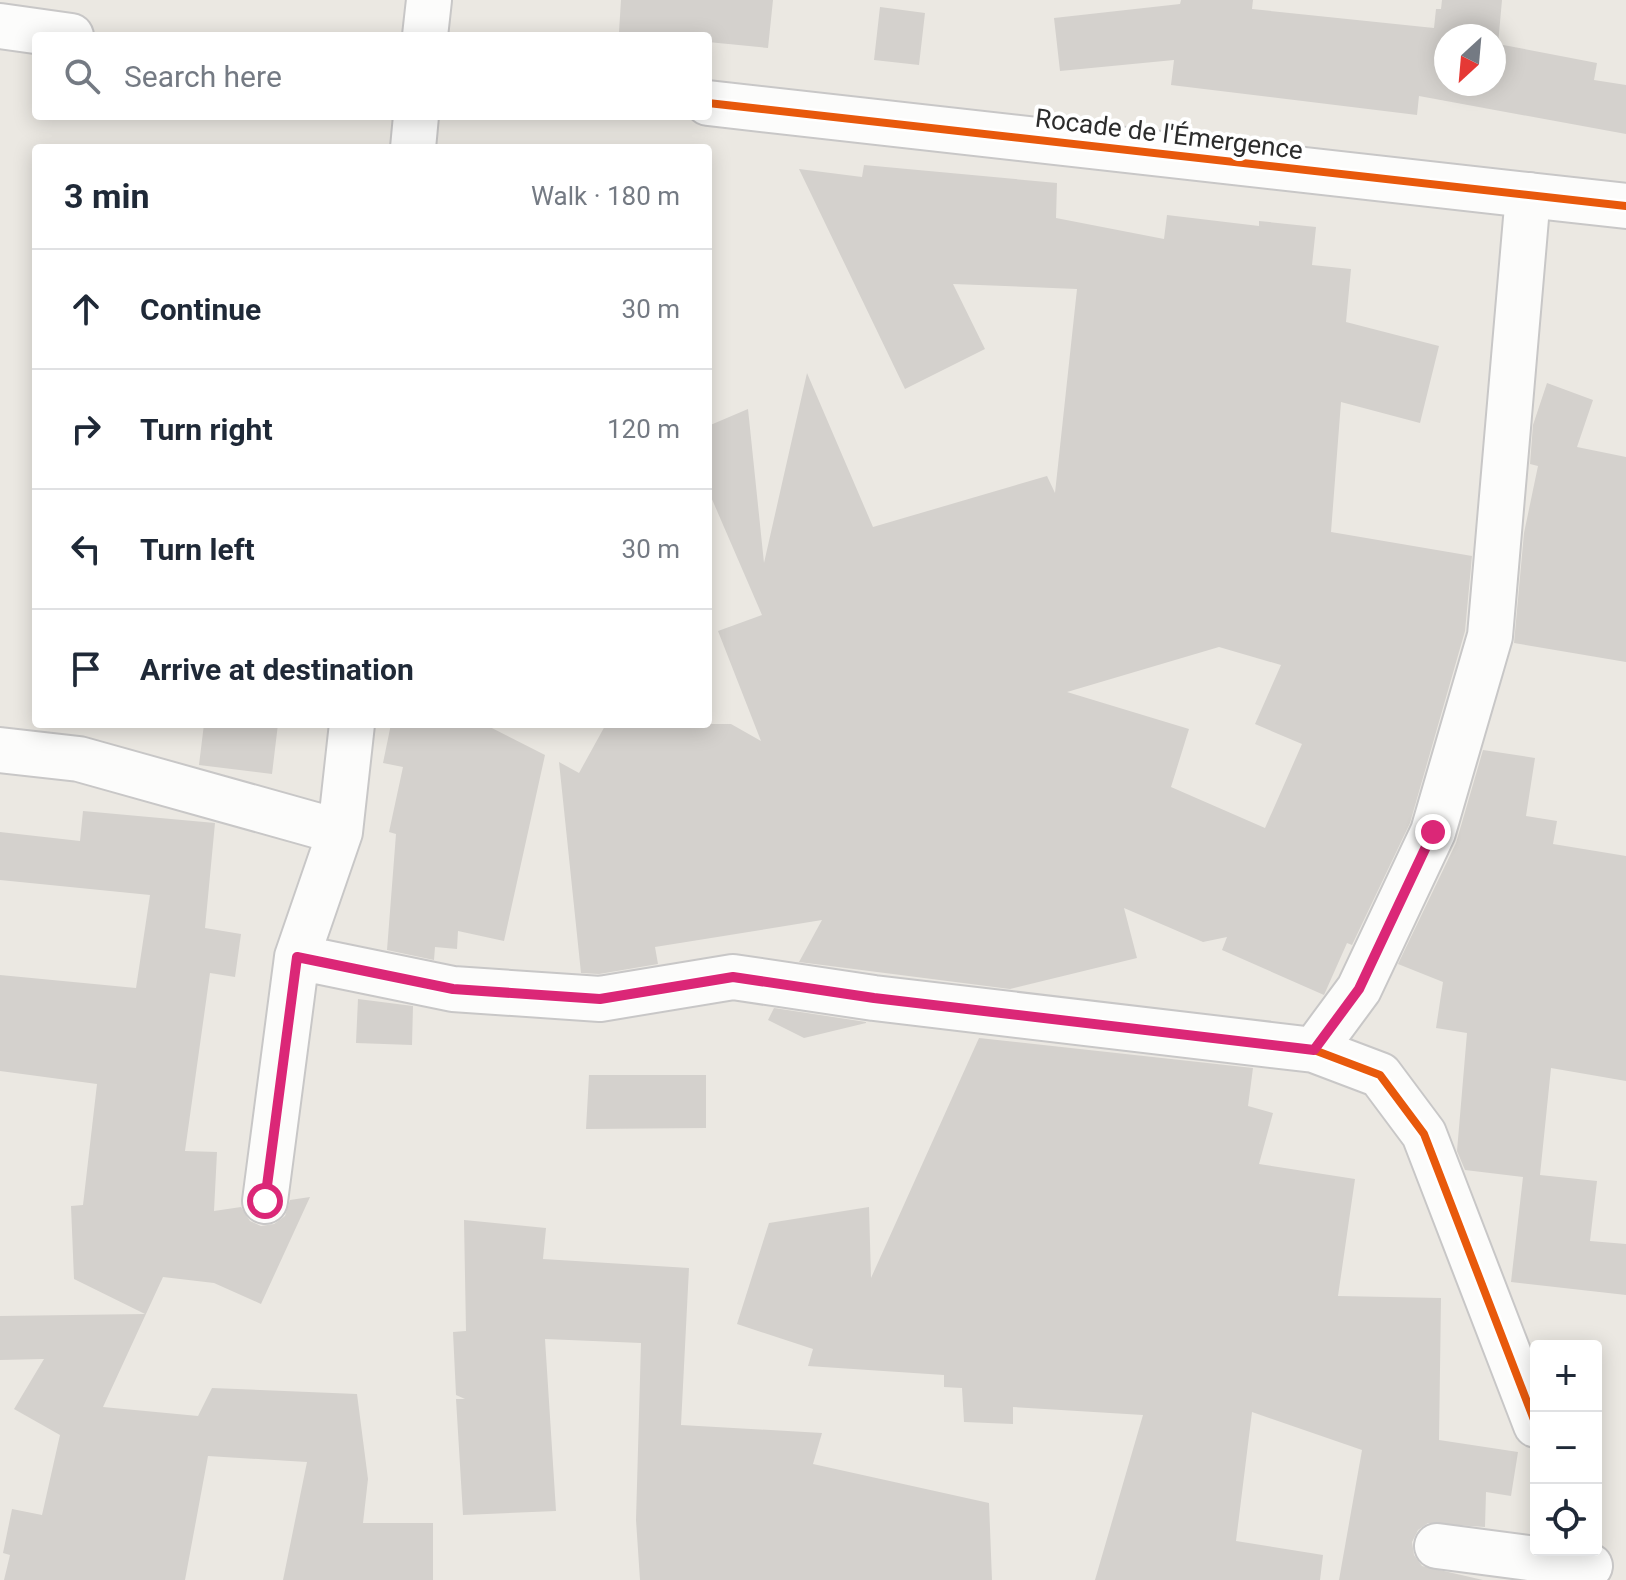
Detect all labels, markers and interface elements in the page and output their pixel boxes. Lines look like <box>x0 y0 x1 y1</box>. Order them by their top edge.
north arrow <box>1434 24 1506 96</box>
search box <box>32 32 712 120</box>
icon: search <box>60 54 104 98</box>
text: Search here <box>124 59 282 94</box>
street label: Rocade de l'Émergence <box>1034 103 1304 165</box>
text: 3 min <box>64 176 149 216</box>
text: Walk · 180 m <box>531 181 680 211</box>
icon: ahead <box>64 287 108 331</box>
text: Continue <box>140 292 261 327</box>
text: 30 m <box>622 294 680 324</box>
icon: right <box>64 407 108 451</box>
text: Turn right <box>140 412 273 447</box>
text: 120 m <box>607 414 680 444</box>
icon: left <box>64 527 108 571</box>
text: Turn left <box>140 532 255 567</box>
text: 30 m <box>622 534 680 564</box>
icon: arrive <box>64 647 108 691</box>
text: Arrive at destination <box>140 652 414 687</box>
route end <box>1415 814 1451 850</box>
route start <box>247 1183 283 1219</box>
map controls <box>1530 1340 1602 1556</box>
button: + <box>1530 1340 1602 1412</box>
button: − <box>1530 1412 1602 1484</box>
button: locate <box>1530 1484 1602 1556</box>

